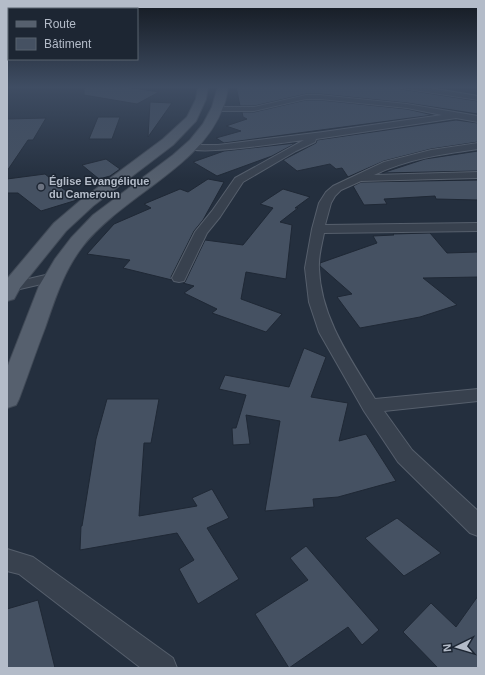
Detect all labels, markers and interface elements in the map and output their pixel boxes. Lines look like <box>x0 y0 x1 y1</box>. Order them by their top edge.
legend <box>8 8 138 60</box>
text: Route <box>44 17 76 31</box>
text: Bâtiment <box>44 37 92 51</box>
place label: Église Evangélique du Cameroun <box>49 175 149 200</box>
marker: Église Evangélique du Cameroun <box>36 182 46 192</box>
north arrow <box>437 627 477 667</box>
text: N <box>441 643 453 652</box>

